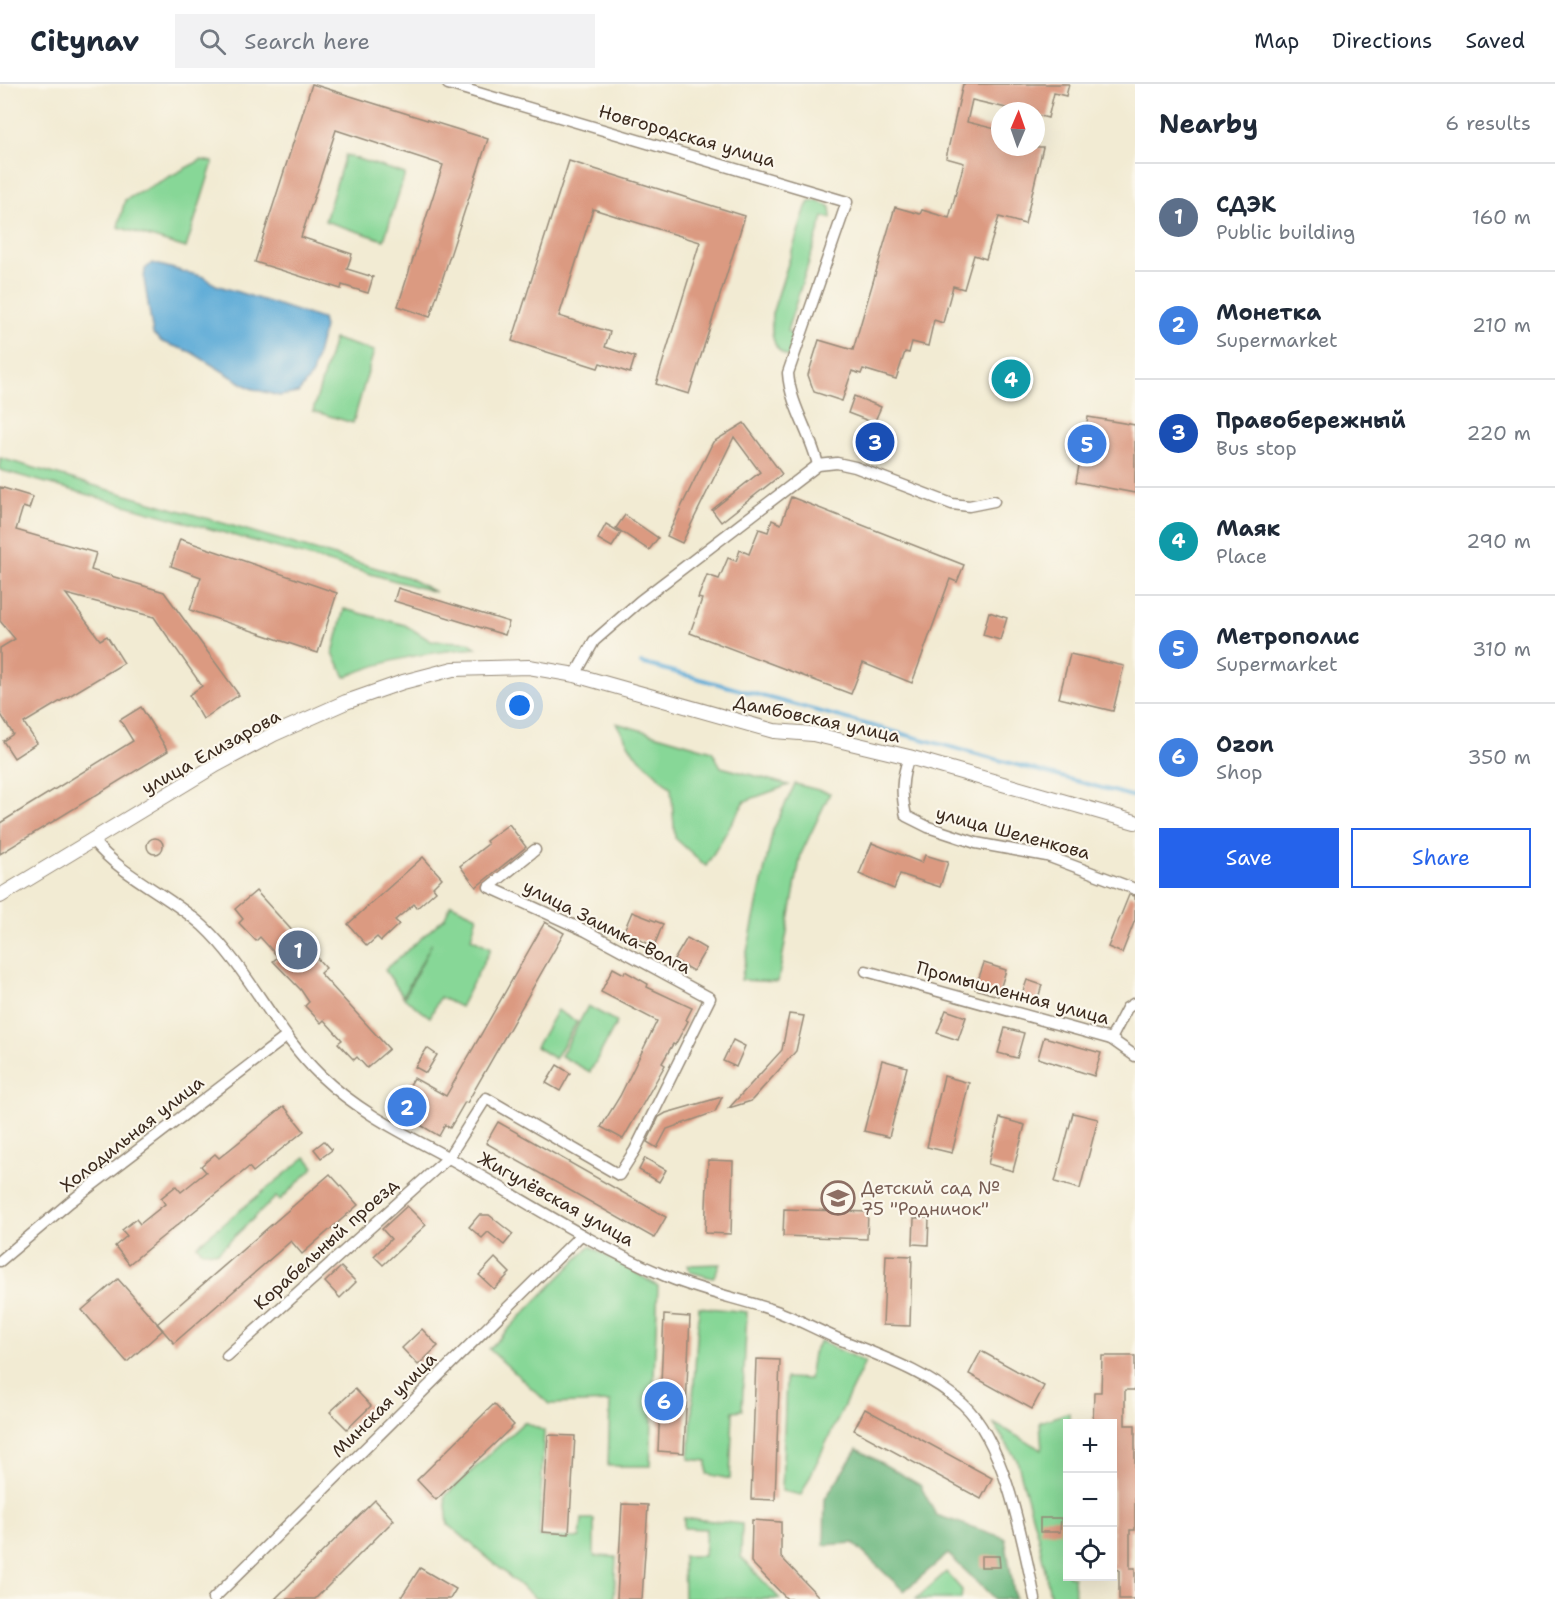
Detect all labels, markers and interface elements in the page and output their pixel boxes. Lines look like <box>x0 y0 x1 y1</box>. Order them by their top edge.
search box <box>175 14 595 68</box>
text: Citynav <box>30 22 139 60</box>
icon: search <box>196 25 229 58</box>
text: Search here <box>244 27 370 56</box>
text: Map <box>1254 27 1299 55</box>
text: Directions <box>1332 27 1432 55</box>
text: Saved <box>1465 27 1525 55</box>
street label: Новгородская улица <box>596 99 778 173</box>
north arrow <box>991 102 1045 156</box>
text: Nearby <box>1159 106 1258 141</box>
text: 6 results <box>1445 110 1531 136</box>
text: СДЭК <box>1216 190 1276 219</box>
text: 1 <box>1174 204 1183 230</box>
text: 160 m <box>1472 204 1531 230</box>
text: Public building <box>1216 219 1355 245</box>
text: Монетка <box>1216 298 1321 327</box>
text: 2 <box>1172 312 1186 338</box>
text: 210 m <box>1472 312 1531 338</box>
text: Supermarket <box>1216 327 1338 353</box>
pin: 4 <box>992 356 1030 402</box>
text: Правобережный <box>1216 406 1406 435</box>
pin: 3 <box>856 420 894 464</box>
text: 3 <box>1172 420 1186 446</box>
text: 220 m <box>1467 420 1531 446</box>
pin: 5 <box>1068 422 1106 466</box>
text: Bus stop <box>1216 435 1297 461</box>
text: Маяк <box>1216 514 1280 543</box>
text: 4 <box>1172 528 1186 554</box>
text: 290 m <box>1466 528 1531 554</box>
text: Place <box>1216 543 1267 569</box>
text: Метрополис <box>1216 622 1360 651</box>
text: 5 <box>1172 636 1185 662</box>
text: 310 m <box>1472 636 1531 662</box>
text: Supermarket <box>1216 651 1338 677</box>
street label: Дамбовская улица <box>732 690 902 748</box>
your location <box>505 691 534 720</box>
street label: улица Елизарова <box>137 704 285 800</box>
text: Ozon <box>1216 730 1274 759</box>
text: 6 <box>1172 744 1186 770</box>
text: 350 m <box>1467 744 1531 770</box>
text: Shop <box>1216 759 1263 785</box>
street label: улица Шеленкова <box>933 801 1093 865</box>
button: Save <box>1159 828 1339 888</box>
button: Share <box>1351 828 1531 888</box>
street label: улица Заимка-Волга <box>519 874 695 980</box>
pin: 1 <box>278 928 318 972</box>
street label: Промышленная улица <box>914 956 1112 1030</box>
street label: Холодильная улица <box>55 1070 209 1198</box>
pin: 2 <box>388 1084 426 1130</box>
street label: Жигулёвская улица <box>474 1146 638 1252</box>
street label: Корабельный проезд <box>249 1172 404 1315</box>
place label: Детский сад № 75 "Родничок" <box>861 1176 1000 1221</box>
school or university icon: Детский сад № 75 "Родничок" <box>820 1180 856 1216</box>
street label: Минская улица <box>326 1347 442 1463</box>
pin: 6 <box>644 1378 684 1424</box>
map controls <box>1063 1419 1117 1581</box>
button: + <box>1063 1419 1117 1473</box>
button: − <box>1063 1473 1117 1527</box>
button: locate <box>1063 1527 1117 1581</box>

